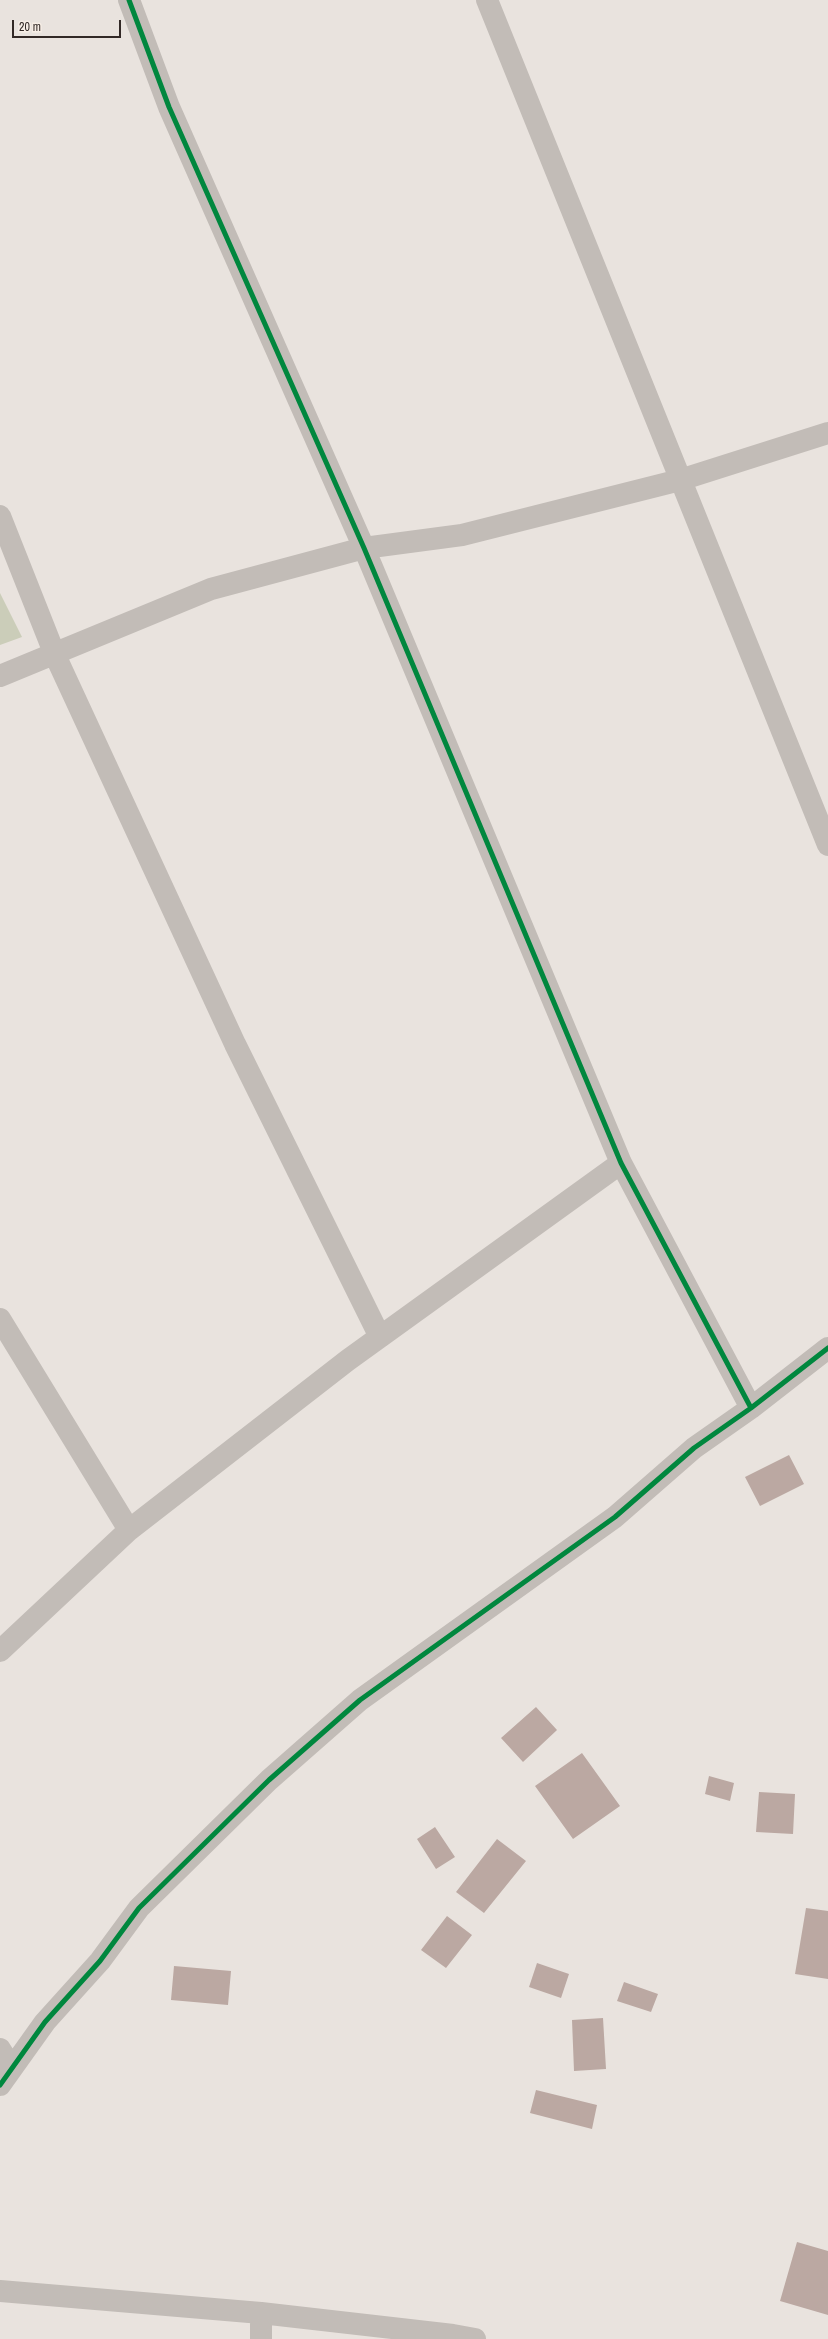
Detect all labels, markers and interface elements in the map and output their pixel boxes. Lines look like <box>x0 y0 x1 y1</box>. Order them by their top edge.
scale bar <box>14 12 123 38</box>
text: 20 m <box>19 19 41 35</box>

